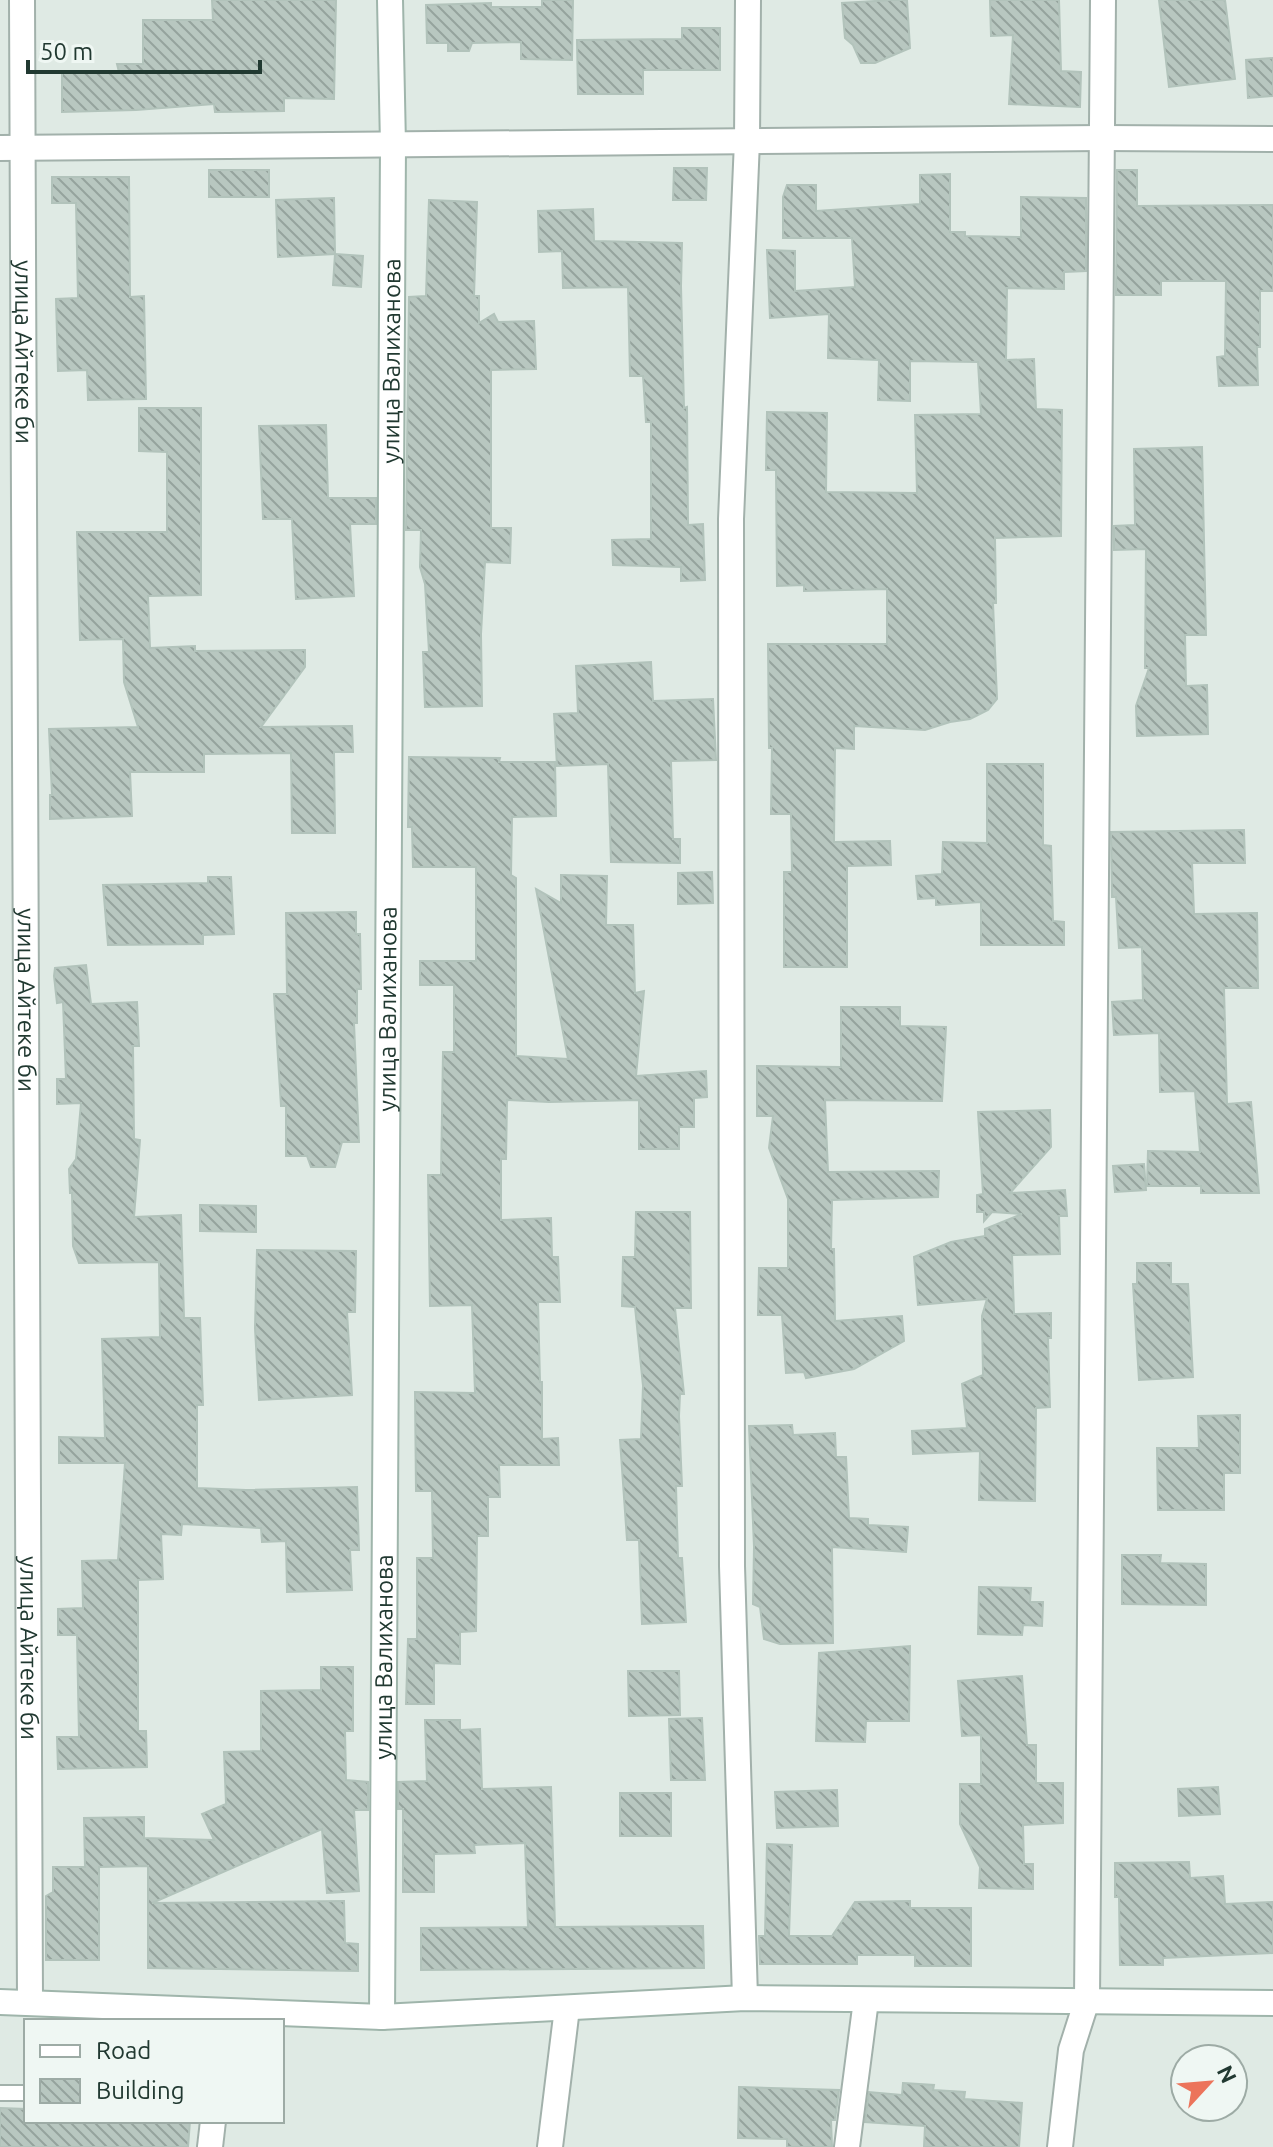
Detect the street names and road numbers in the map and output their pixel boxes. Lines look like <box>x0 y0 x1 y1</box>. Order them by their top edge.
street label: улица Валиханова <box>377 258 405 464</box>
street label: улица Айтеке би <box>10 260 38 444</box>
street label: улица Валиханова <box>373 906 402 1112</box>
street label: улица Айтеке би <box>13 908 40 1092</box>
street label: улица Валиханова <box>370 1554 398 1760</box>
street label: улица Айтеке би <box>15 1556 43 1740</box>

